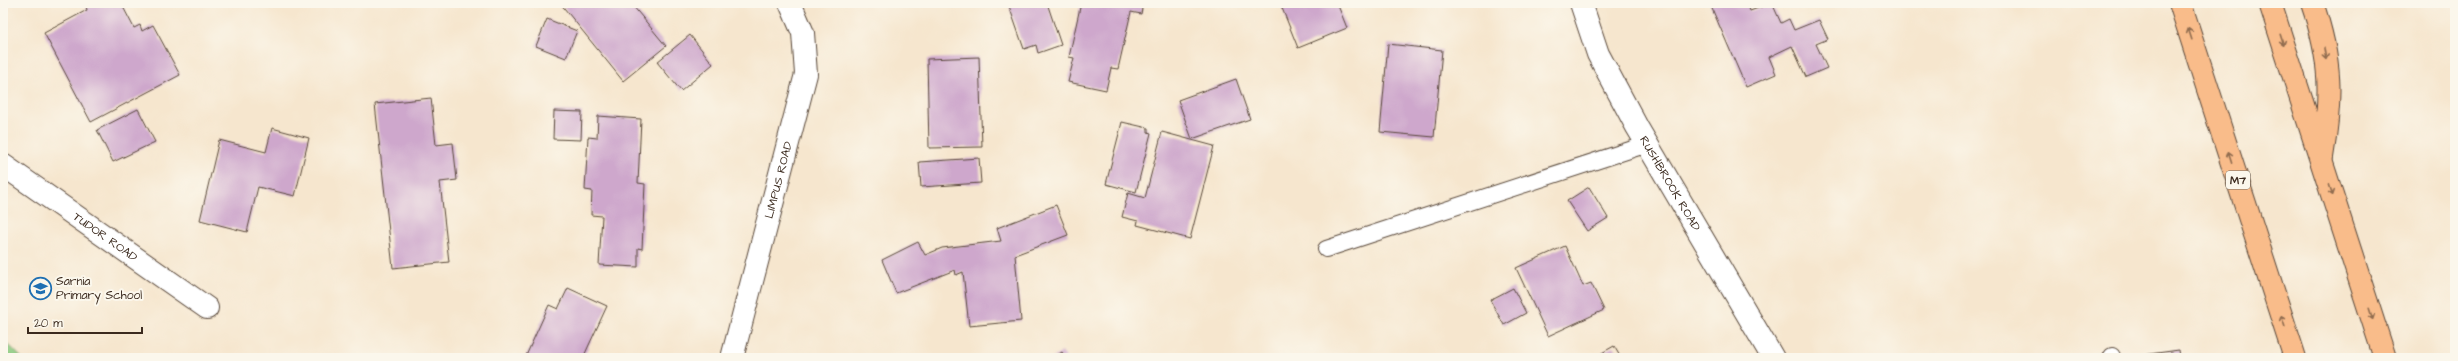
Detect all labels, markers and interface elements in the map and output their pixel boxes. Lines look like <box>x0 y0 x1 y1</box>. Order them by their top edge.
one-way arrow <box>2186 27 2193 40</box>
one-way arrow <box>2279 33 2286 46</box>
one-way arrow <box>2321 47 2329 60</box>
street label: RUSHBROOK ROAD <box>1635 133 1705 235</box>
street label: LIMPUS ROAD <box>761 139 797 220</box>
one-way arrow <box>2226 151 2233 164</box>
road number: M7 <box>2226 171 2250 189</box>
one-way arrow <box>2328 184 2335 197</box>
street label: TUDOR ROAD <box>69 209 141 266</box>
place label: Sarnia Primary School <box>56 273 142 305</box>
school or university icon: Sarnia Primary School <box>28 275 54 301</box>
one-way arrow <box>2368 307 2375 320</box>
scale bar <box>28 309 142 335</box>
text: 20 m <box>34 315 63 332</box>
one-way arrow <box>2279 315 2287 327</box>

